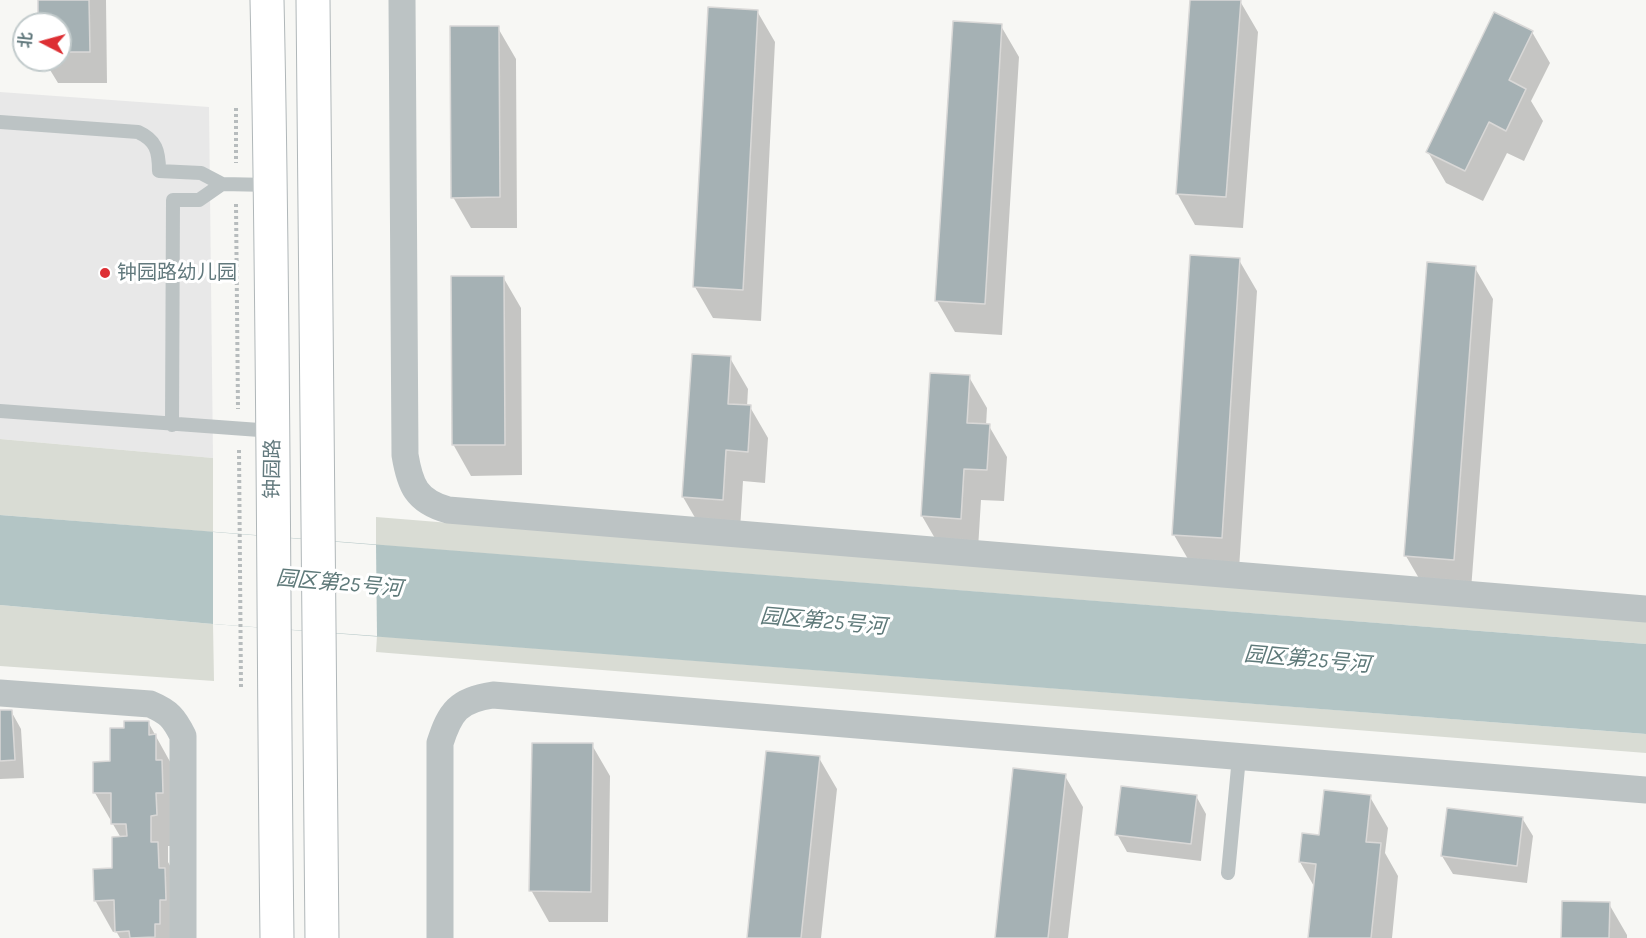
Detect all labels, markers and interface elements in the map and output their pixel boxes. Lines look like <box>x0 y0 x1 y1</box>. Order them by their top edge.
north arrow <box>12 12 72 72</box>
text: 北 <box>15 31 36 49</box>
place label: 钟园路幼儿园 <box>117 261 237 285</box>
marker: 钟园路幼儿园 <box>98 266 112 280</box>
street label: 钟园路 <box>260 439 286 499</box>
water label: 园区第25号河 <box>275 566 403 602</box>
water label: 园区第25号河 <box>759 604 887 640</box>
water label: 园区第25号河 <box>1243 642 1371 678</box>

